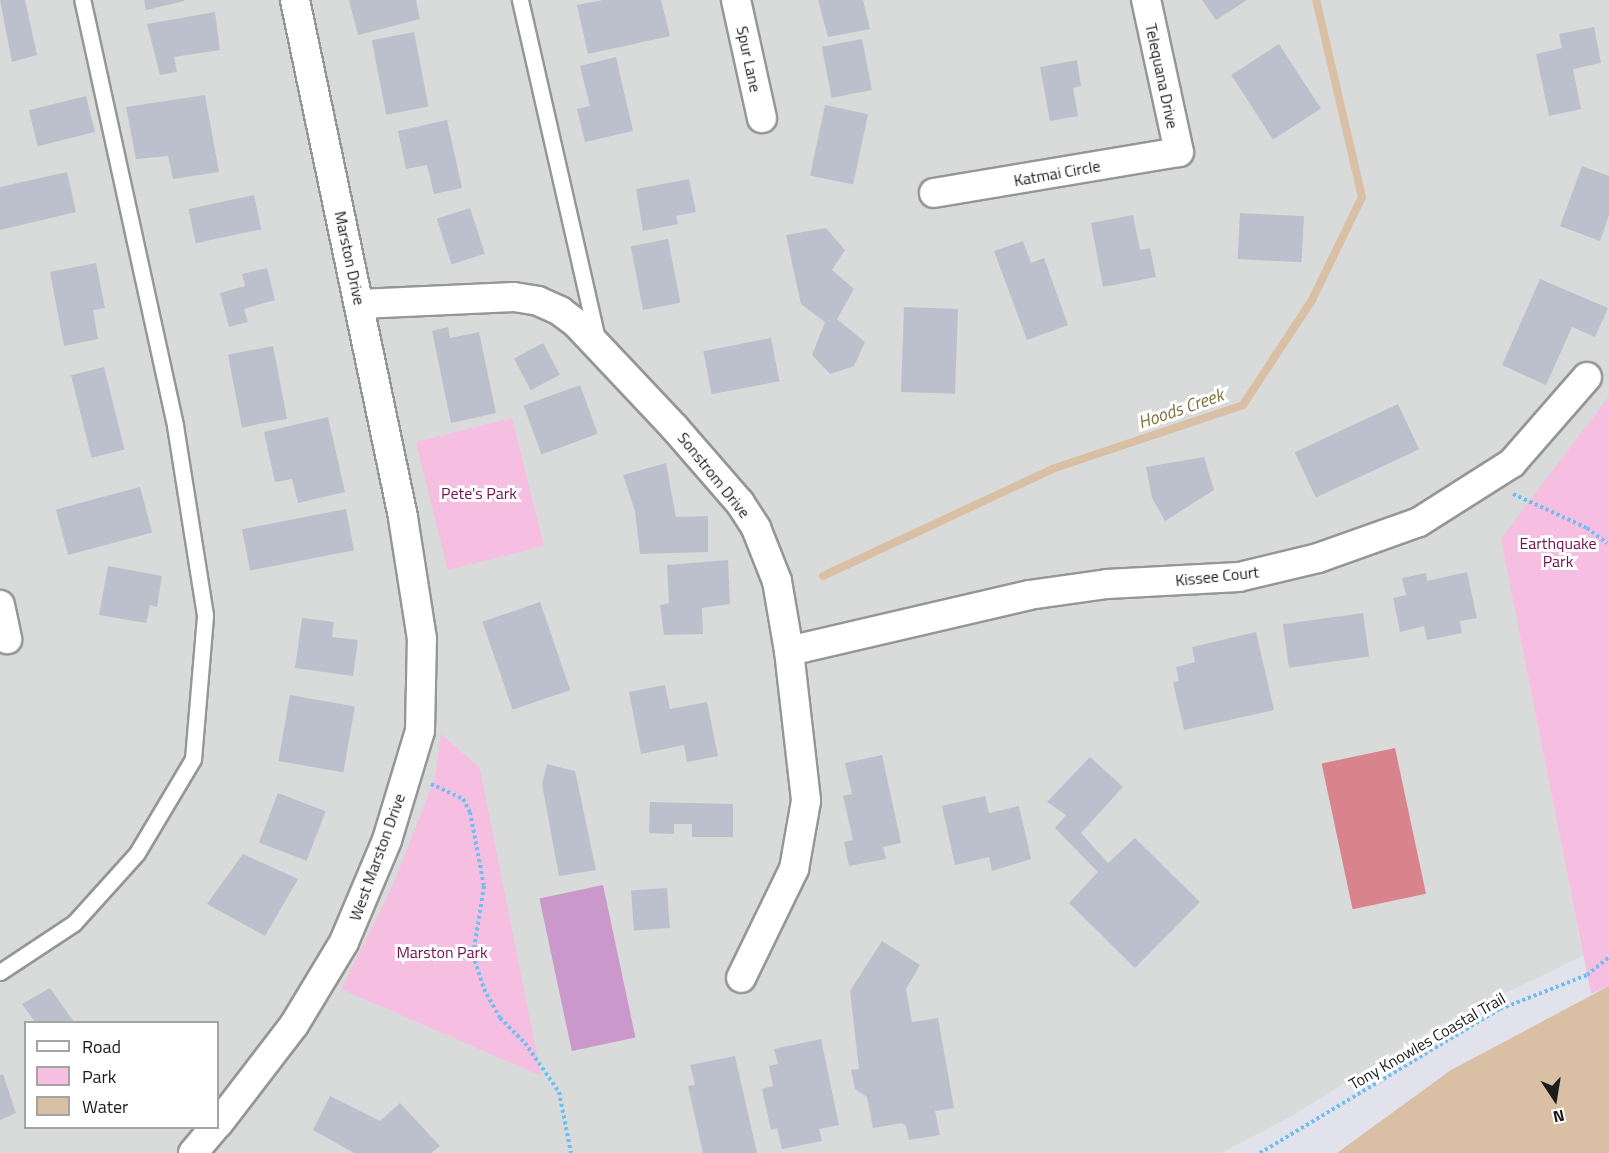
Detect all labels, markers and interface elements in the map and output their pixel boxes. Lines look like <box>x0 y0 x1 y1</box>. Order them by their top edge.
street label: Telequana Drive <box>1142 22 1182 130</box>
street label: Spur Lane <box>733 24 765 94</box>
street label: Katmai Circle <box>1012 156 1102 190</box>
street label: Marston Drive <box>331 209 369 307</box>
water label: Hoods Creek <box>1136 384 1226 434</box>
street label: Sonstrom Drive <box>674 428 754 522</box>
park label: Pete's Park <box>441 483 517 503</box>
park label: Earthquake Park <box>1519 533 1597 571</box>
street label: Kissee Court <box>1174 562 1260 590</box>
street label: West Marston Drive <box>345 791 409 923</box>
park label: Marston Park <box>396 942 488 962</box>
street label: Tony Knowles Coastal Trail <box>1345 988 1509 1094</box>
legend <box>24 1021 219 1129</box>
text: Road <box>82 1033 121 1060</box>
text: Park <box>82 1063 116 1090</box>
north arrow <box>1525 1069 1585 1129</box>
text: Water <box>82 1093 128 1120</box>
text: N <box>1551 1104 1567 1129</box>

